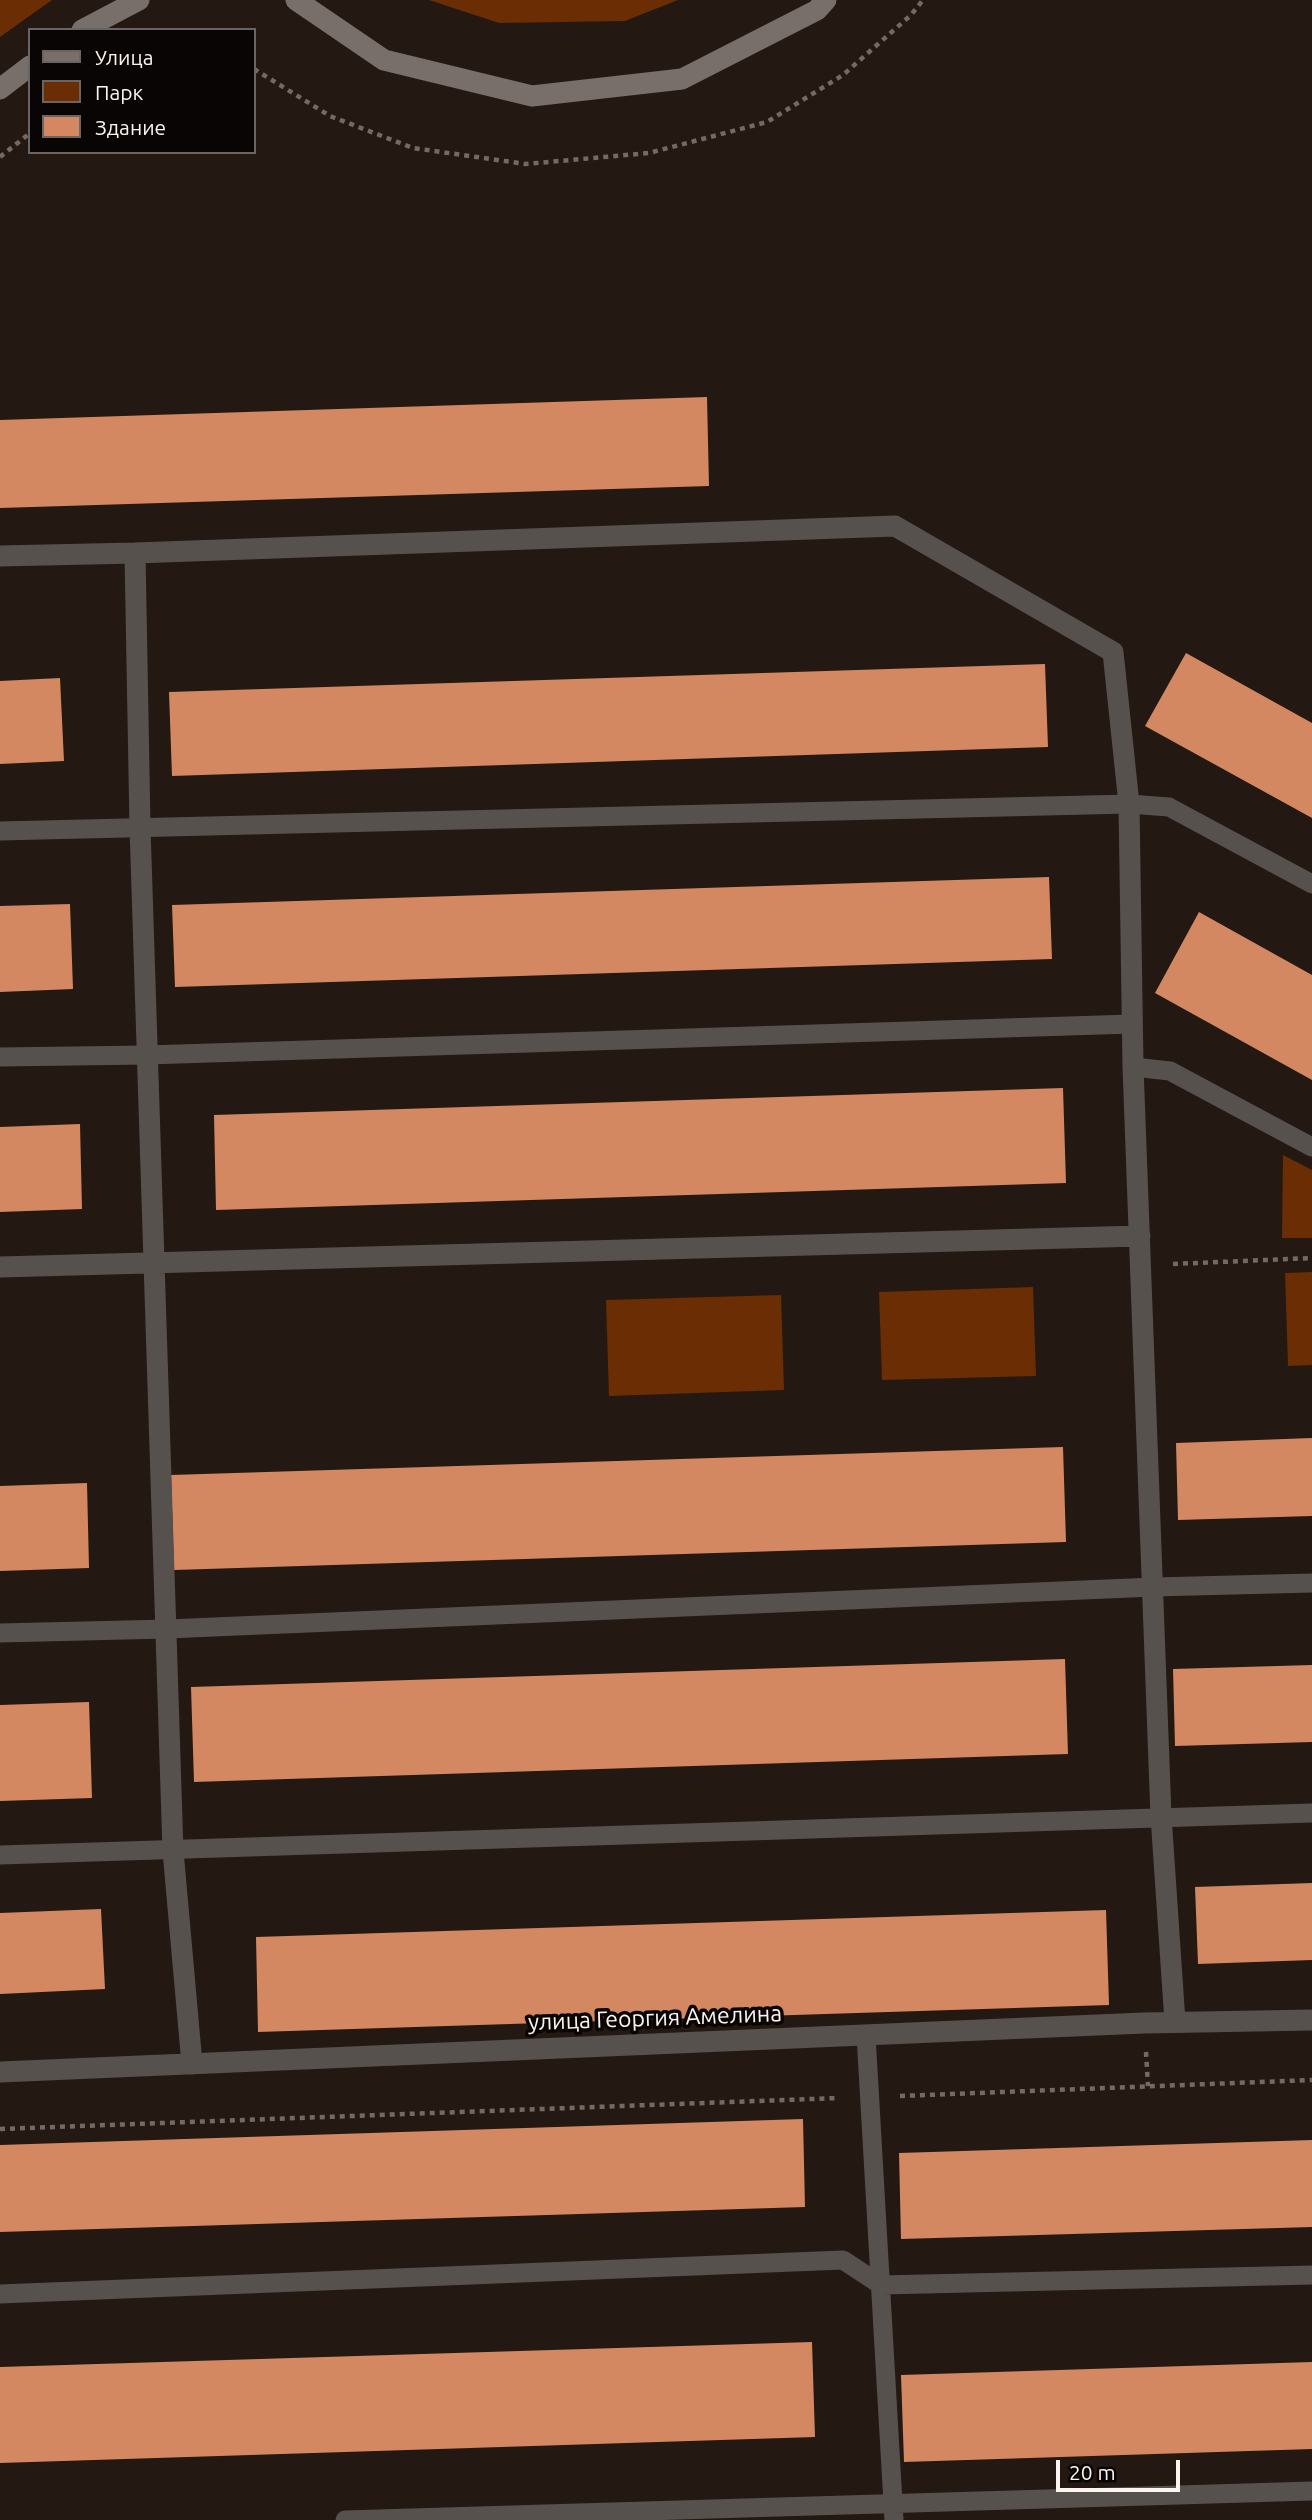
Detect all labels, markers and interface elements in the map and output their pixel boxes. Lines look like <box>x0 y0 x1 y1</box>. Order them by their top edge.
legend <box>28 28 256 154</box>
text: Улица <box>95 45 153 69</box>
text: Парк <box>95 80 143 104</box>
text: Здание <box>95 115 166 139</box>
street label: улица Георгия Амелина <box>527 2000 783 2036</box>
scale bar <box>1060 2446 1184 2490</box>
text: 20 m <box>1069 2460 1116 2484</box>

